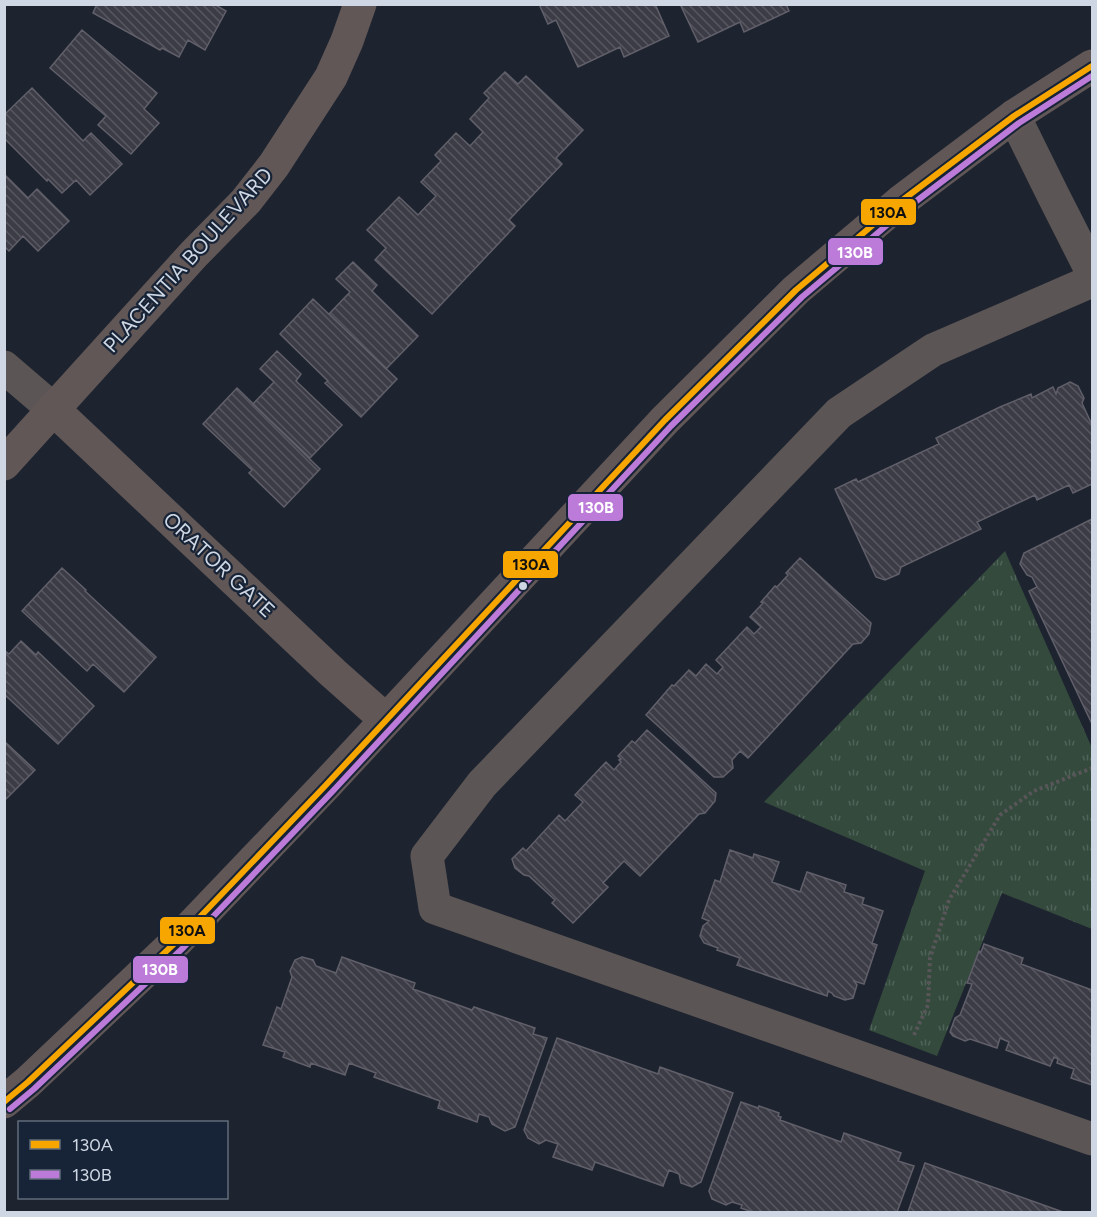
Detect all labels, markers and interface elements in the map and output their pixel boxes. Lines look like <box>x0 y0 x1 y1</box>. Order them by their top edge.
street label: PLACENTIA BOULEVARD <box>98 162 277 357</box>
line badge: 130A <box>860 198 917 226</box>
text: 130A <box>869 203 907 222</box>
line badge: 130B <box>827 237 884 266</box>
text: 130B <box>837 243 873 262</box>
line badge: 130B <box>567 493 624 522</box>
text: 130B <box>578 498 614 517</box>
street label: ORATOR GATE <box>158 507 280 623</box>
line badge: 130A <box>502 550 559 579</box>
text: 130A <box>512 555 550 574</box>
unlabelled marker <box>517 580 529 592</box>
line badge: 130A <box>159 916 216 945</box>
text: 130A <box>168 921 206 940</box>
line badge: 130B <box>132 955 189 984</box>
text: 130B <box>142 960 178 979</box>
legend <box>18 1121 228 1199</box>
text: 130A <box>72 1134 113 1156</box>
text: 130B <box>72 1164 112 1186</box>

